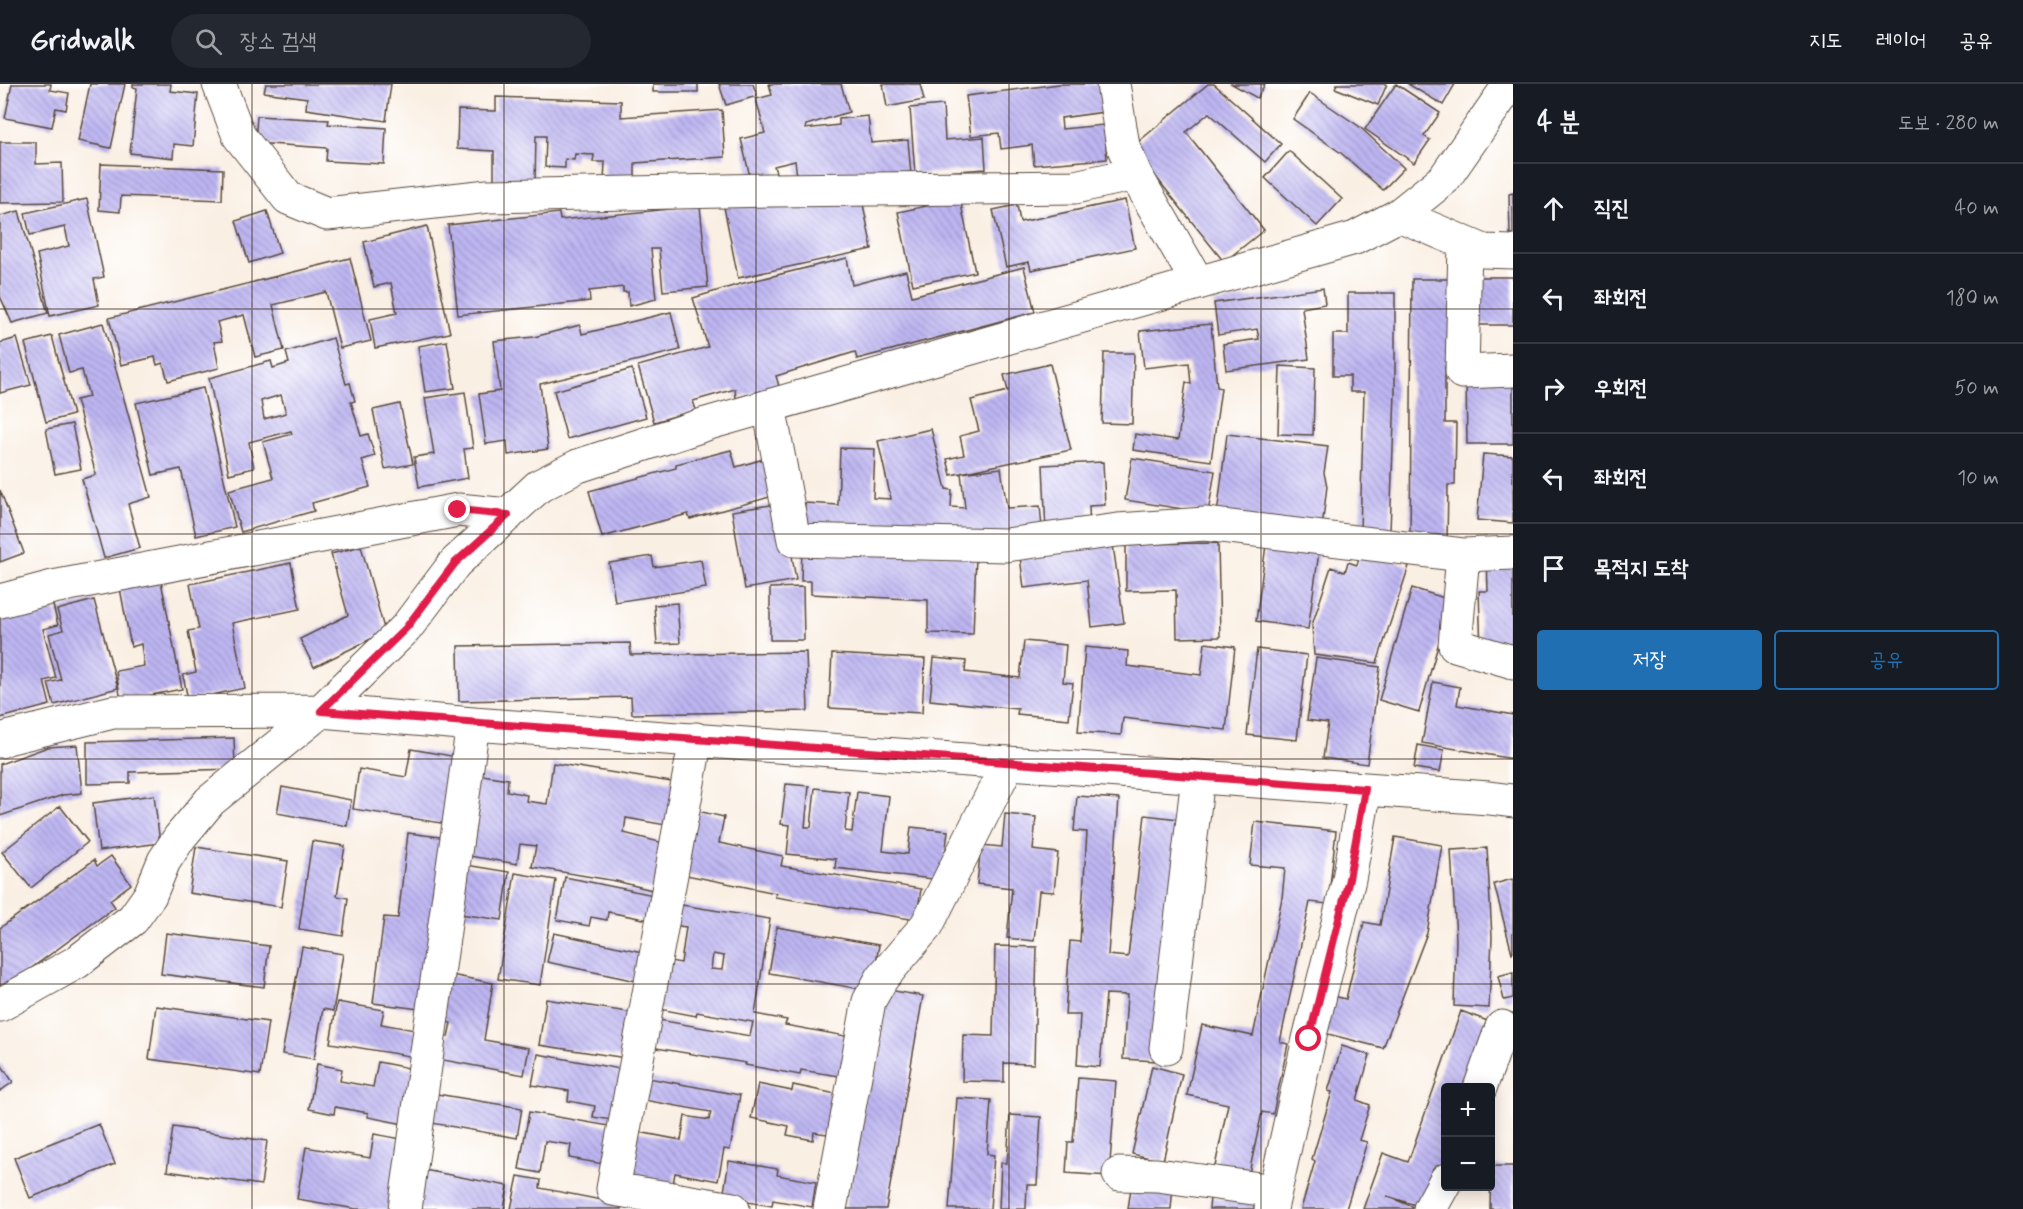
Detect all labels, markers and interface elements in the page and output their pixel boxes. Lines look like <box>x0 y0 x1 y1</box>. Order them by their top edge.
search box <box>171 14 591 68</box>
text: Gridwalk <box>30 23 135 60</box>
icon: search <box>192 25 225 58</box>
text: 지도 <box>1809 27 1843 55</box>
text: 레이어 <box>1876 27 1926 55</box>
text: 공유 <box>1959 27 1993 55</box>
text: 장소 검색 <box>240 28 317 56</box>
text: 4 분 <box>1537 106 1580 140</box>
text: 도보 · 280 m <box>1898 110 1999 137</box>
icon: ahead <box>1537 192 1570 225</box>
text: 직진 <box>1594 195 1629 223</box>
text: 40 m <box>1955 195 1999 222</box>
icon: left <box>1537 282 1570 315</box>
text: 좌회전 <box>1594 285 1647 313</box>
text: 180 m <box>1946 285 1999 312</box>
icon: right <box>1537 372 1570 405</box>
text: 우회전 <box>1594 375 1647 403</box>
text: 50 m <box>1954 375 1999 402</box>
icon: left <box>1537 462 1570 495</box>
text: 좌회전 <box>1594 465 1647 493</box>
text: 10 m <box>1957 465 1999 492</box>
route end <box>444 496 470 522</box>
icon: arrive <box>1537 552 1570 585</box>
text: 목적지 도착 <box>1594 555 1688 583</box>
button: 저장 <box>1537 630 1762 690</box>
button: 공유 <box>1774 630 1999 690</box>
route start <box>1295 1025 1321 1051</box>
map controls <box>1441 1083 1495 1191</box>
button: + <box>1441 1083 1495 1137</box>
button: − <box>1441 1137 1495 1191</box>

